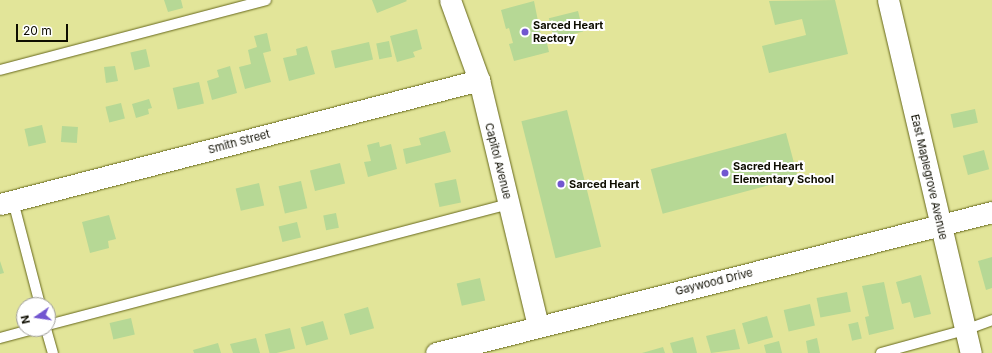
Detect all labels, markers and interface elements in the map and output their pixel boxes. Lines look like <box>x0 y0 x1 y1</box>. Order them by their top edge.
scale bar <box>18 16 70 42</box>
place label: Sarced Heart Rectory <box>533 19 603 45</box>
text: 20 m <box>23 23 52 38</box>
marker: Sarced Heart Rectory <box>520 27 530 37</box>
street label: East Maplegrove Avenue <box>908 113 950 241</box>
street label: Capitol Avenue <box>482 122 514 200</box>
street label: Smith Street <box>207 127 271 157</box>
place label: Sacred Heart Elementary School <box>733 160 834 186</box>
marker: Sacred Heart Elementary School <box>720 168 730 178</box>
place label: Sarced Heart <box>569 177 639 191</box>
marker: Sarced Heart <box>556 179 566 189</box>
street label: Gaywood Drive <box>674 266 754 298</box>
north arrow <box>16 297 56 337</box>
text: N <box>18 314 33 325</box>

